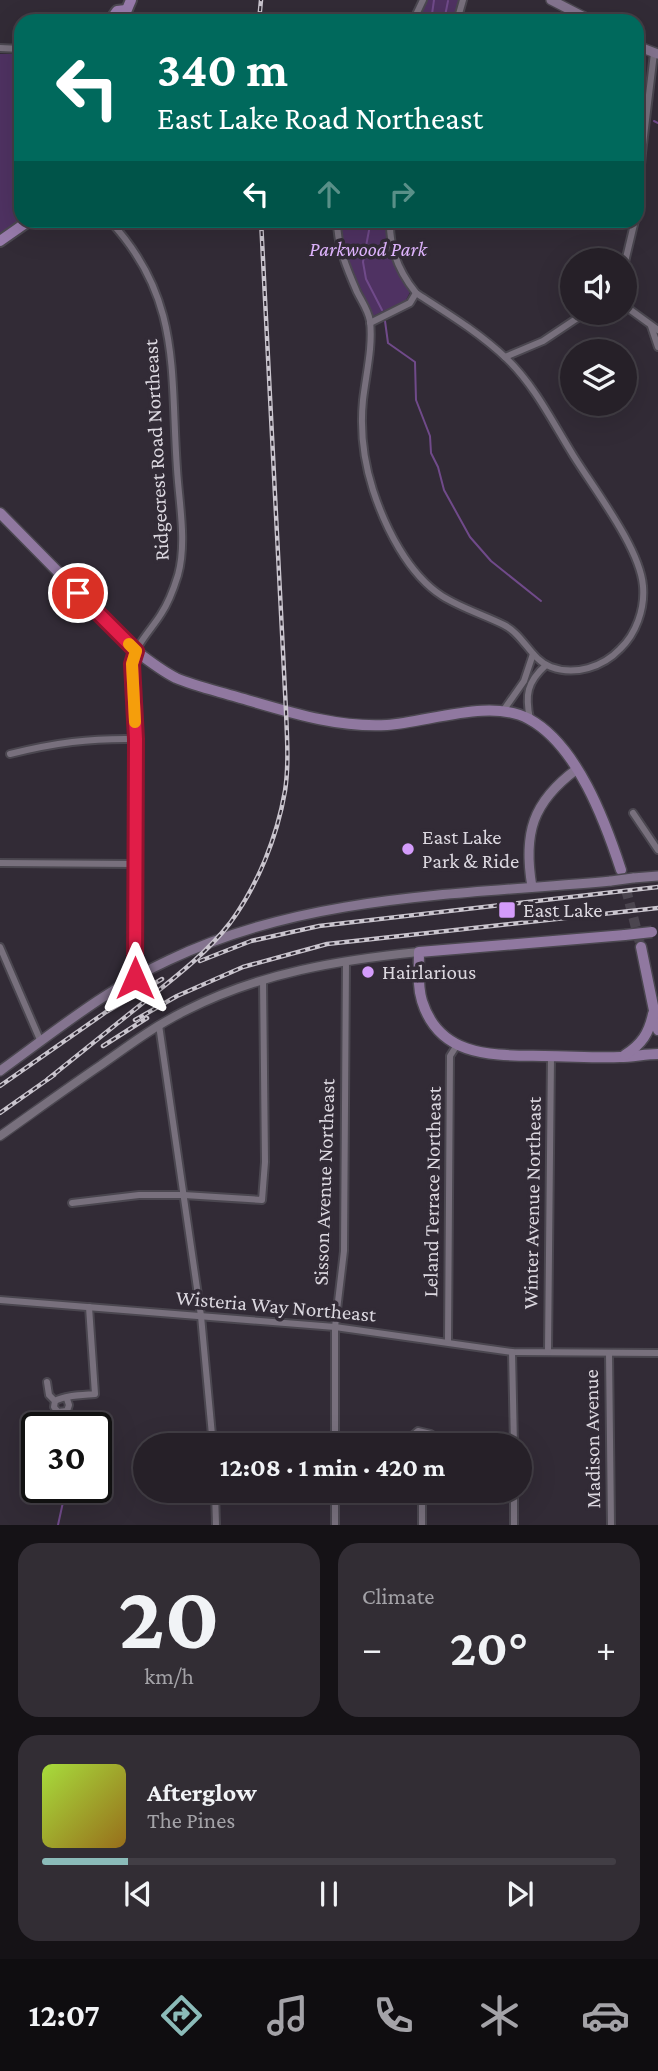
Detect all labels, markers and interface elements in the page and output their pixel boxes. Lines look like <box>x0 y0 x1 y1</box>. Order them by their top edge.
icon: left <box>42 42 133 133</box>
text: 340 m <box>157 42 288 97</box>
text: East Lake Road Northeast <box>157 100 483 136</box>
icon: left <box>237 175 275 213</box>
icon: ahead <box>310 175 348 213</box>
icon: right <box>383 175 421 213</box>
park label: Parkwood Park <box>309 237 428 261</box>
map controls <box>560 248 637 416</box>
button: sound <box>560 248 637 325</box>
street label: Ridgecrest Road Northeast <box>138 337 174 561</box>
button: layers <box>560 339 637 416</box>
pin <box>48 563 108 623</box>
icon: arrive <box>59 574 97 612</box>
place label: East Lake Park & Ride <box>422 825 519 873</box>
marker: East Lake Park & Ride <box>400 841 416 857</box>
place label: East Lake <box>523 898 603 922</box>
marker: East Lake <box>497 900 517 920</box>
position arrow <box>98 941 172 1015</box>
place label: Hairlarious <box>382 960 476 984</box>
marker: Hairlarious <box>360 964 376 980</box>
street label: Sisson Avenue Northeast <box>308 1077 340 1286</box>
street label: Leland Terrace Northeast <box>418 1085 446 1298</box>
street label: Winter Avenue Northeast <box>518 1095 546 1310</box>
street label: Wisteria Way Northeast <box>175 1285 378 1327</box>
street label: Madison Avenue <box>579 1369 605 1509</box>
speed limit sign: 30 <box>21 1412 112 1503</box>
text: 12:08 · 1 min · 420 m <box>220 1453 445 1482</box>
text: 20 <box>118 1566 220 1668</box>
text: Climate <box>362 1583 434 1609</box>
text: 20° <box>450 1618 528 1676</box>
text: − <box>362 1627 382 1669</box>
text: + <box>596 1627 616 1669</box>
text: km/h <box>144 1663 194 1689</box>
text: Afterglow <box>147 1778 257 1807</box>
text: The Pines <box>147 1807 235 1833</box>
icon: previous <box>119 1875 157 1913</box>
icon: pause <box>310 1875 348 1913</box>
icon: next <box>501 1875 539 1913</box>
icon: directions <box>157 1991 206 2040</box>
icon: music <box>263 1991 312 2040</box>
icon: phone <box>369 1991 418 2040</box>
icon: climate <box>475 1991 524 2040</box>
icon: car <box>581 1991 630 2040</box>
text: 12:07 <box>28 1997 100 2033</box>

